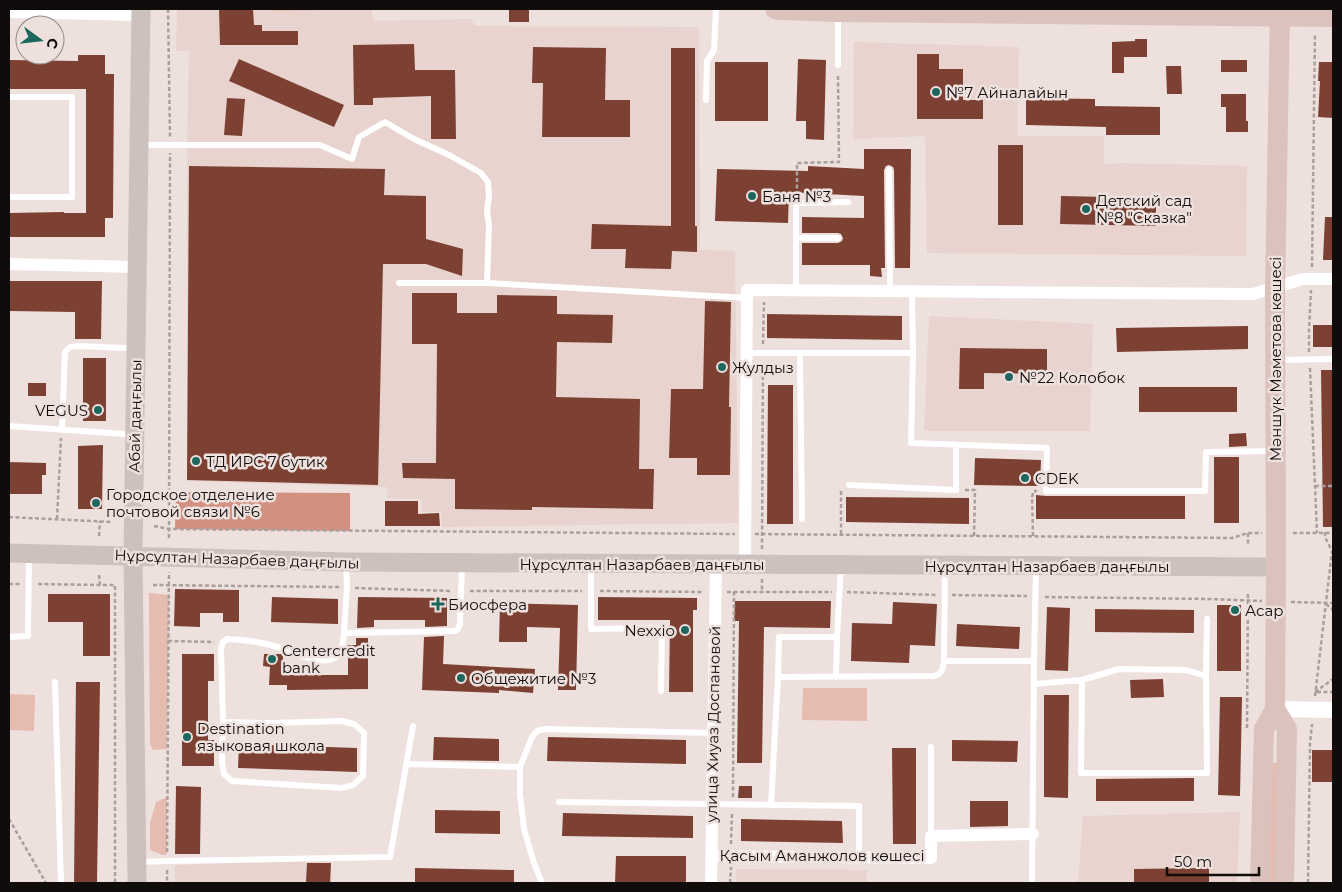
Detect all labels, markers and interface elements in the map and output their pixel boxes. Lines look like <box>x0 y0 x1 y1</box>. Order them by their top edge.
north arrow <box>15 15 65 65</box>
text: С <box>43 36 63 51</box>
place label: №7 Айналайын <box>946 83 1068 102</box>
marker: №7 Айналайын <box>930 86 942 98</box>
place label: Баня №3 <box>762 187 831 206</box>
marker: Баня №3 <box>746 190 758 202</box>
place label: Детский сад №8 "Сказка" <box>1096 191 1192 227</box>
marker: Детский сад №8 "Сказка" <box>1080 203 1092 215</box>
street label: Мәншүк Мәметова көшесі <box>1266 257 1285 461</box>
place label: Жулдыз <box>732 358 794 377</box>
street label: Абай даңғылы <box>125 359 145 473</box>
marker: Жулдыз <box>716 361 728 373</box>
place label: №22 Колобок <box>1019 368 1125 387</box>
marker: №22 Колобок <box>1003 371 1015 383</box>
place label: VEGUS <box>35 401 88 420</box>
marker: VEGUS <box>92 404 104 416</box>
place label: ТД ИРС 7 бутик <box>206 452 325 471</box>
marker: ТД ИРС 7 бутик <box>190 455 202 467</box>
place label: CDEK <box>1035 469 1079 488</box>
marker: CDEK <box>1019 472 1031 484</box>
place label: Городское отделение почтовой связи №6 <box>106 485 275 521</box>
marker: Городское отделение почтовой связи №6 <box>90 497 102 509</box>
street label: Нұрсұлтан Назарбаев даңғылы <box>114 545 360 573</box>
street label: Нұрсұлтан Назарбаев даңғылы <box>519 555 765 574</box>
street label: Нұрсұлтан Назарбаев даңғылы <box>924 557 1170 576</box>
place label: Биосфера <box>448 595 527 614</box>
marker: Биосфера <box>432 598 444 610</box>
place label: Асар <box>1245 601 1284 620</box>
marker: Асар <box>1229 604 1241 616</box>
place label: Nexxio <box>625 621 675 640</box>
marker: Nexxio <box>679 624 691 636</box>
street label: улица Хиуаз Доспановой <box>702 626 724 823</box>
place label: Centercredit bank <box>282 641 376 677</box>
marker: Centercredit bank <box>266 653 278 665</box>
place label: Общежитие №3 <box>471 669 596 688</box>
marker: Общежитие №3 <box>455 672 467 684</box>
place label: Destination языковая школа <box>197 719 325 755</box>
marker: Destination языковая школа <box>181 731 193 743</box>
scale bar <box>1167 844 1260 876</box>
street label: Қасым Аманжолов көшесі <box>719 846 925 865</box>
text: 50 m <box>1174 852 1212 871</box>

